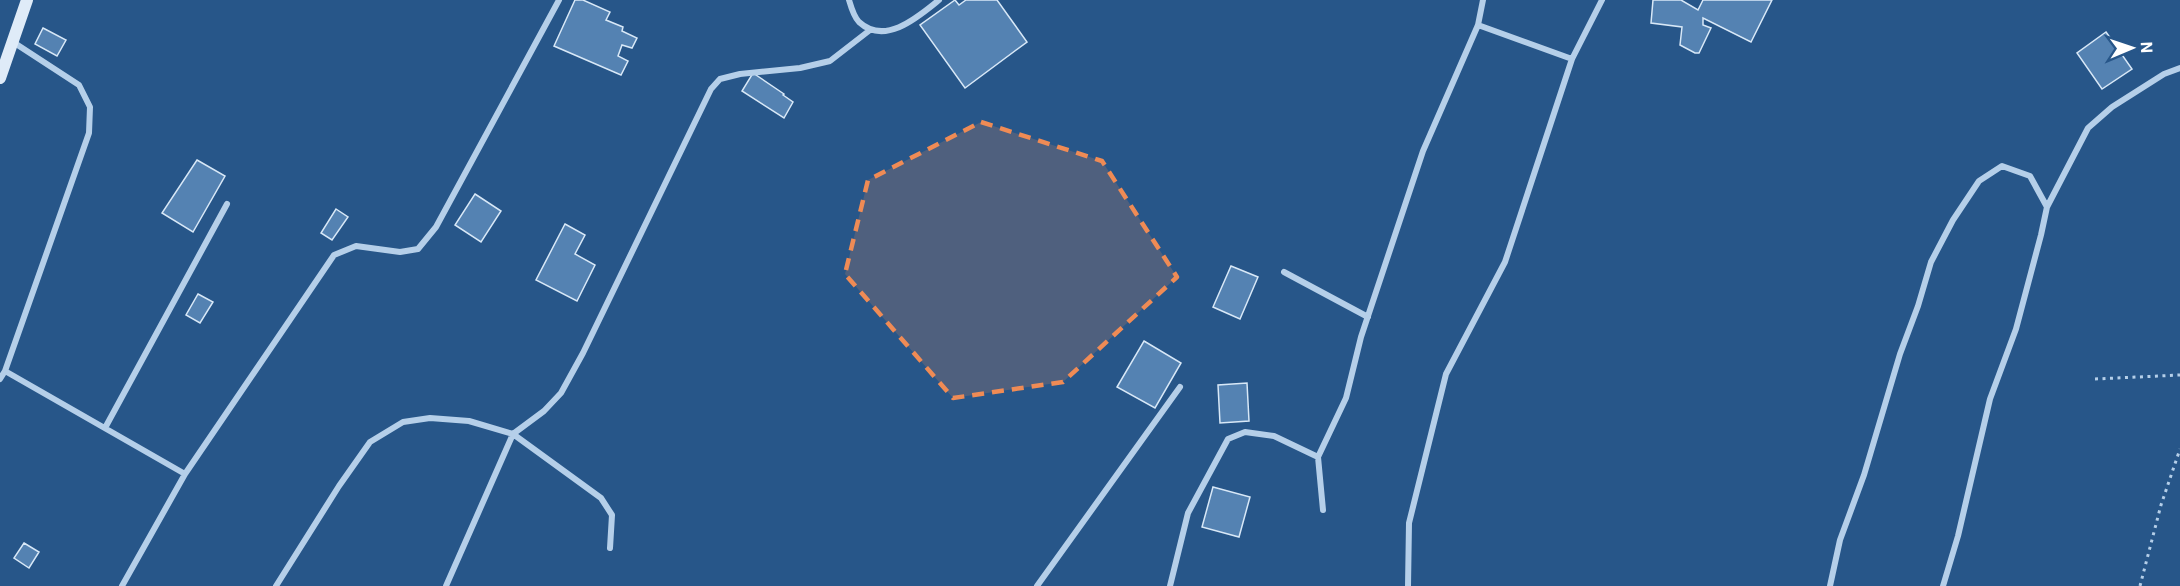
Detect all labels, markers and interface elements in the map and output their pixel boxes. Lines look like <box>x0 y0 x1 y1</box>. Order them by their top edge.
north arrow <box>2102 18 2162 78</box>
text: N <box>2137 42 2156 53</box>

